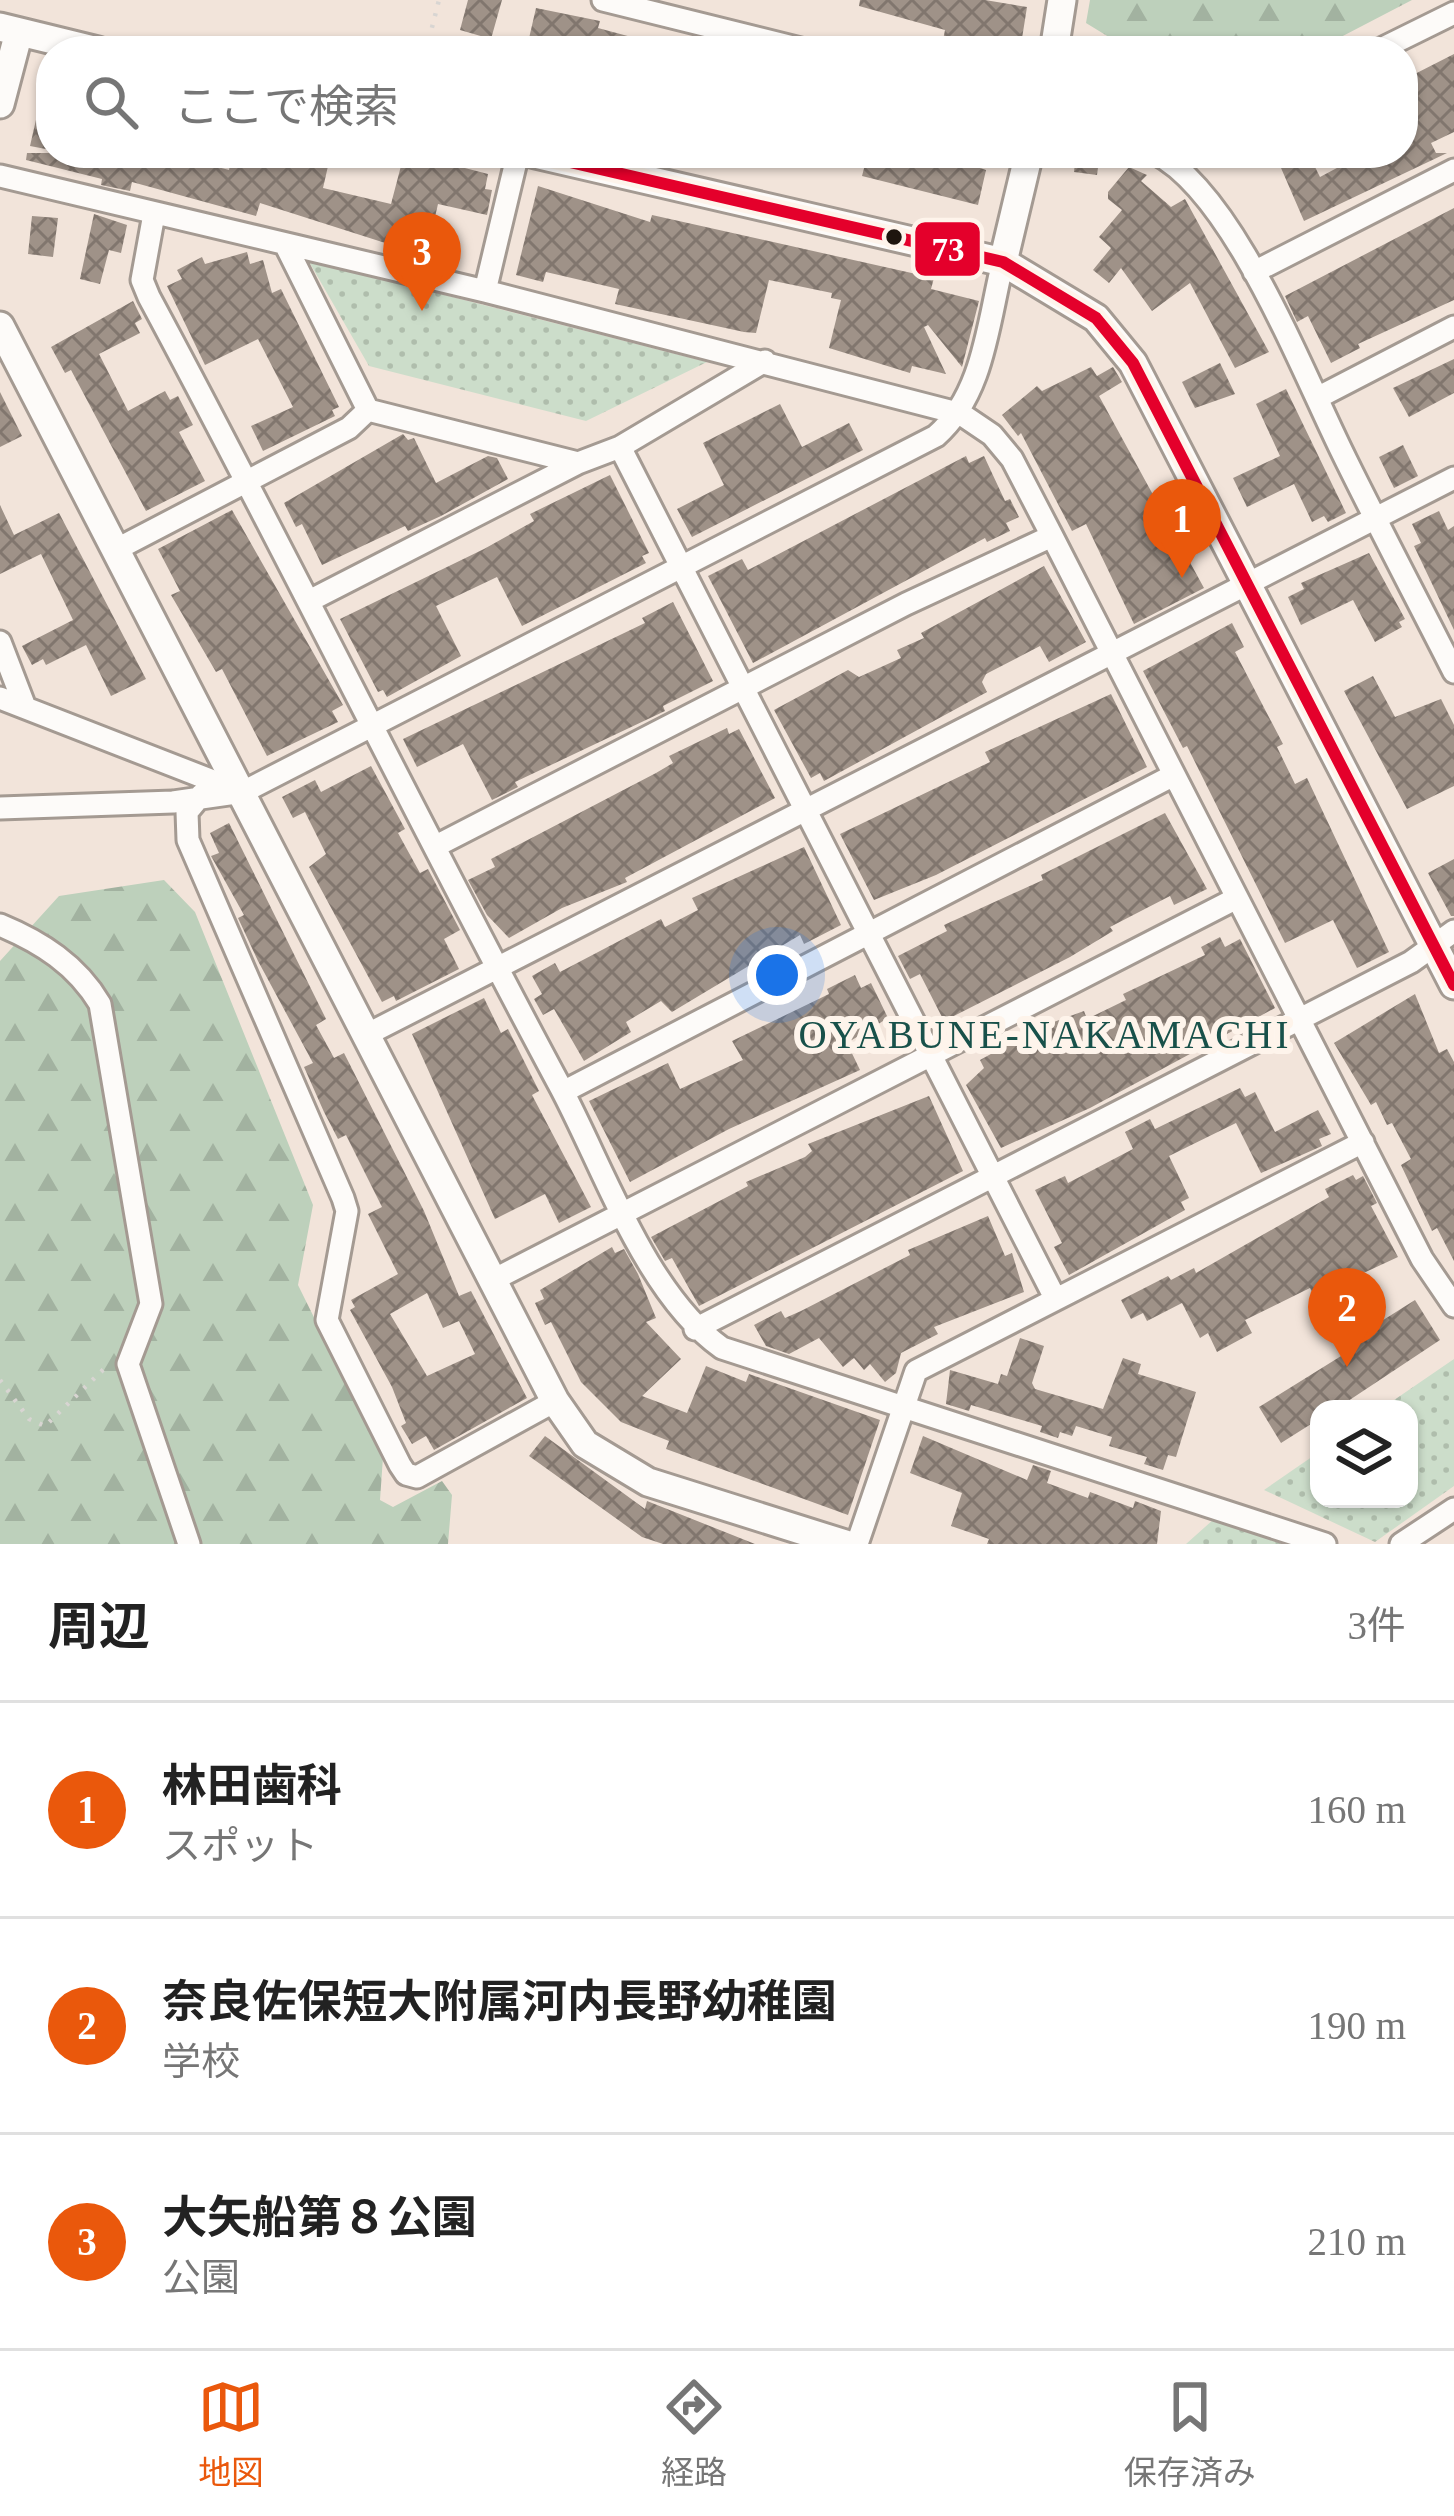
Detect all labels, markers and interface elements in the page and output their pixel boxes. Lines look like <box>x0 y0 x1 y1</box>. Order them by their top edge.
search box <box>36 36 1418 168</box>
icon: search <box>78 69 144 135</box>
text: ここで検索 <box>174 82 399 132</box>
pin: 3 <box>383 212 461 311</box>
line badge: 73 <box>913 220 982 278</box>
unlabelled marker <box>883 226 905 248</box>
text: 73 <box>932 232 965 268</box>
pin: 1 <box>1143 479 1221 578</box>
your location <box>747 945 807 1005</box>
district label: OYABUNE-NAKAMACHI <box>799 1013 1292 1056</box>
pin: 2 <box>1308 1268 1386 1367</box>
map controls <box>1310 1400 1418 1508</box>
button: layers <box>1310 1400 1418 1508</box>
text: 周辺 <box>48 1599 150 1655</box>
text: 3件 <box>1347 1604 1406 1647</box>
text: 林田歯科 <box>162 1761 342 1811</box>
text: 1 <box>77 1788 97 1831</box>
text: 160 m <box>1307 1788 1406 1831</box>
text: スポット <box>162 1824 318 1867</box>
text: 奈良佐保短大附属河内長野幼稚園 <box>162 1977 837 2027</box>
text: 2 <box>77 2004 97 2047</box>
text: 190 m <box>1307 2004 1406 2047</box>
text: 学校 <box>162 2040 240 2083</box>
text: 大矢船第８公園 <box>162 2193 477 2243</box>
text: 3 <box>77 2220 97 2263</box>
text: 210 m <box>1307 2220 1406 2263</box>
text: 公園 <box>162 2256 240 2299</box>
tab: 地図 <box>198 2374 264 2494</box>
tab: 経路 <box>661 2374 727 2494</box>
tab: 保存済み <box>1124 2374 1256 2494</box>

